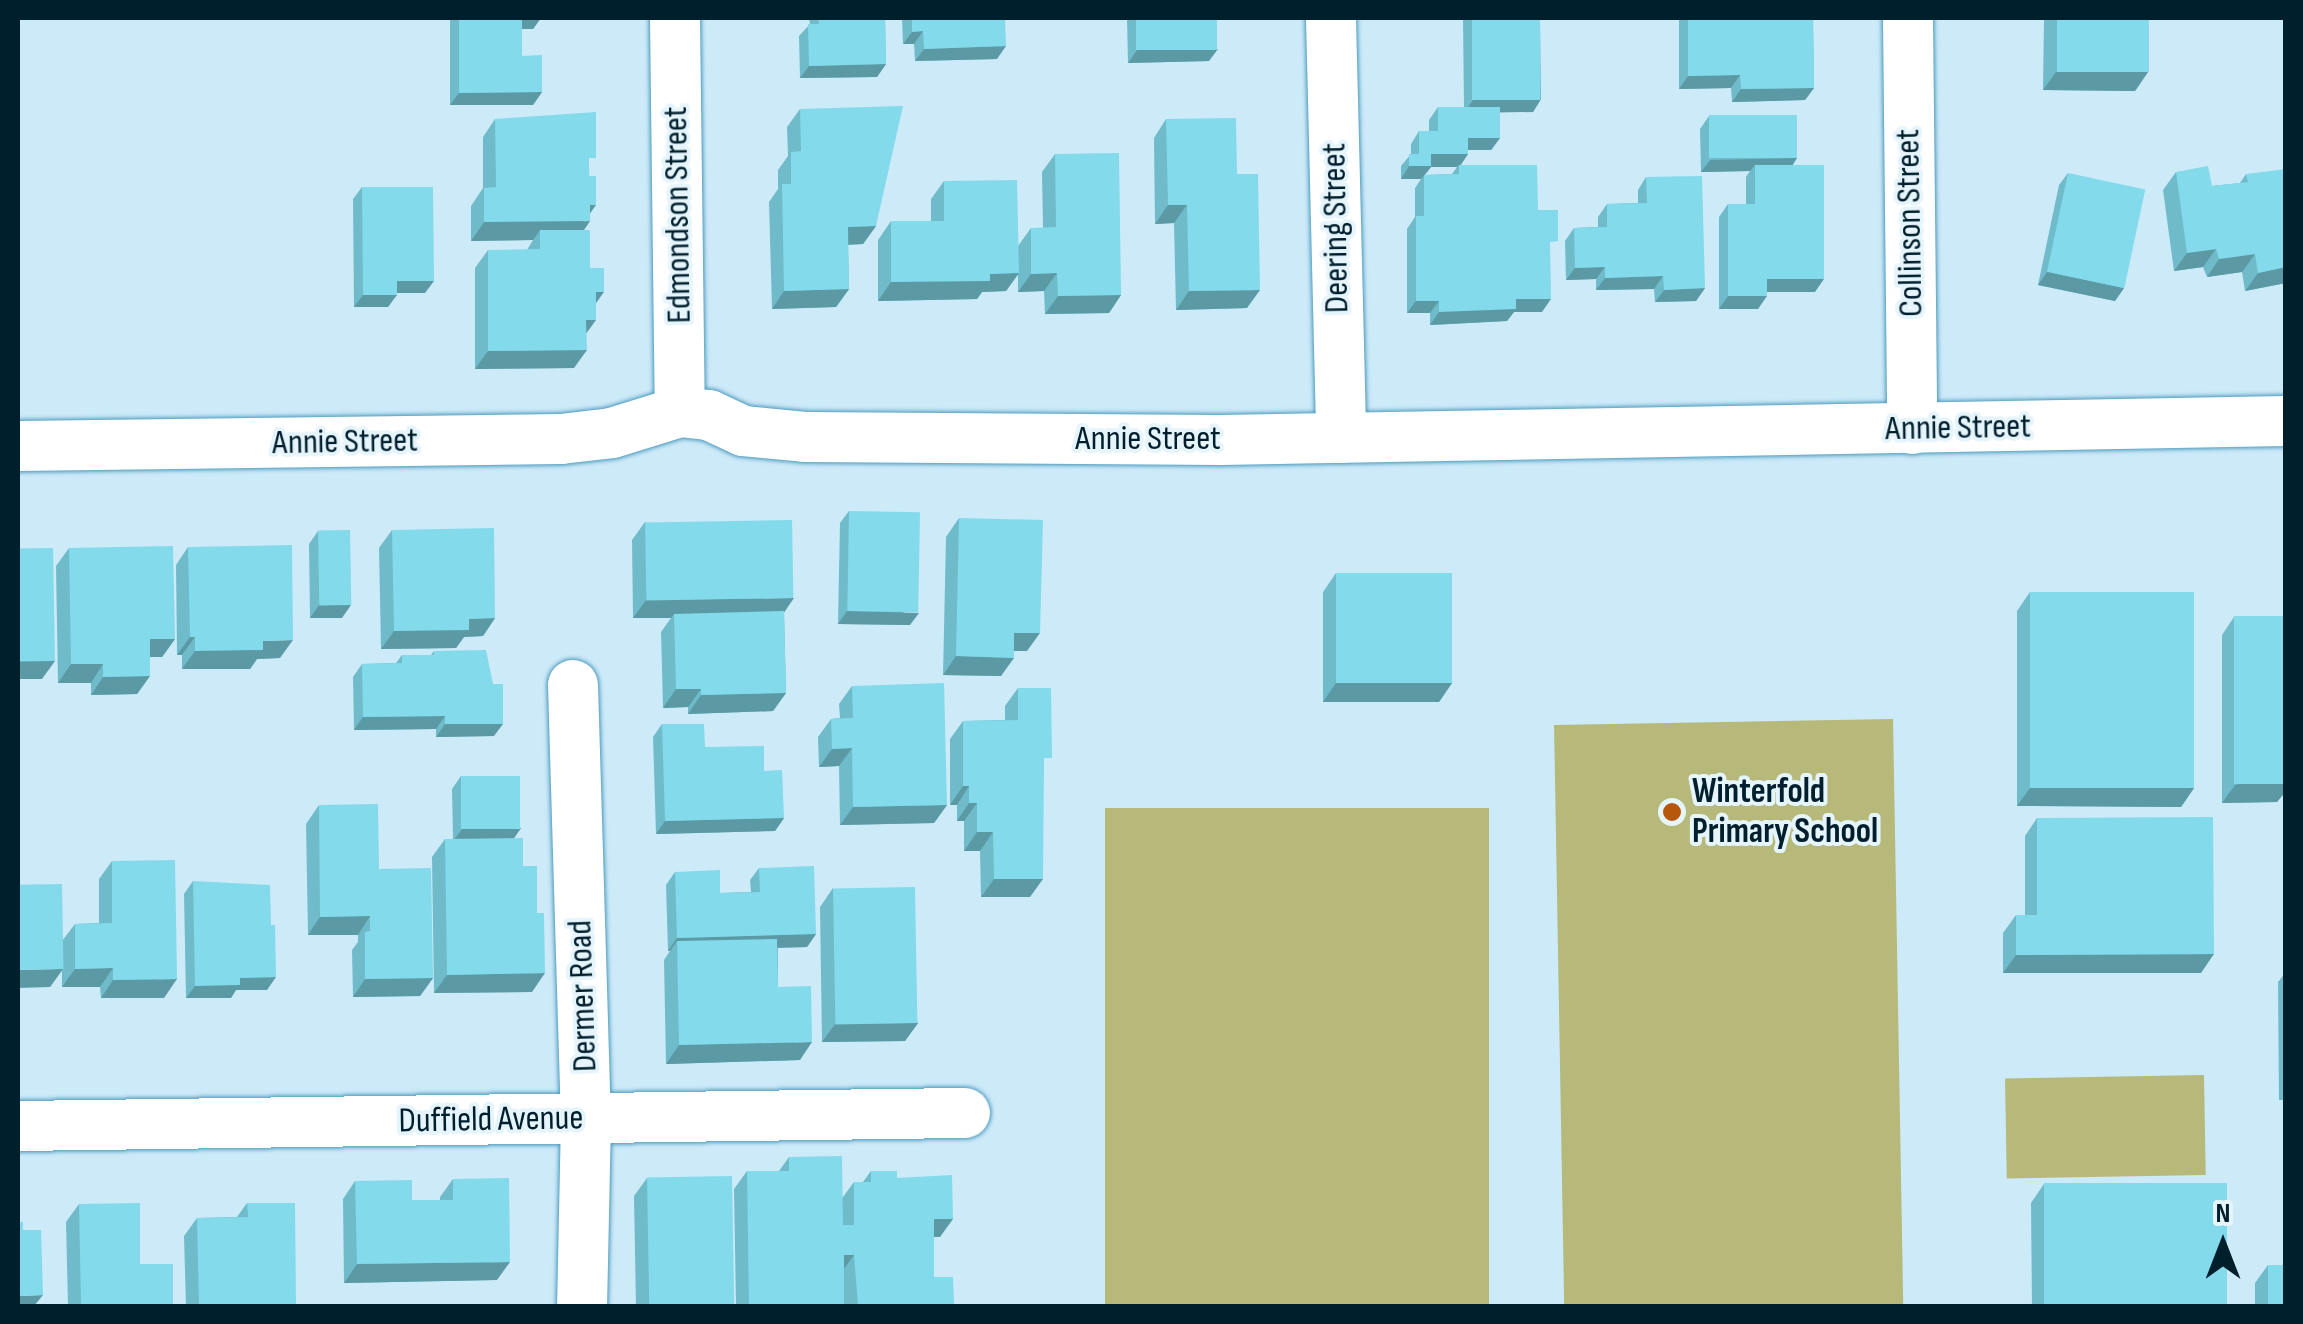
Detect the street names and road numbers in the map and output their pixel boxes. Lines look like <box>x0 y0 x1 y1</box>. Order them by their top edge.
street label: Edmondson Street <box>655 106 701 324</box>
street label: Collinson Street <box>1887 129 1933 317</box>
street label: Deering Street <box>1314 143 1358 313</box>
street label: Annie Street <box>1885 406 2031 450</box>
street label: Annie Street <box>1075 418 1221 460</box>
street label: Annie Street <box>272 420 418 464</box>
street label: Dermer Road <box>559 919 607 1073</box>
street label: Duffield Avenue <box>398 1097 584 1143</box>

